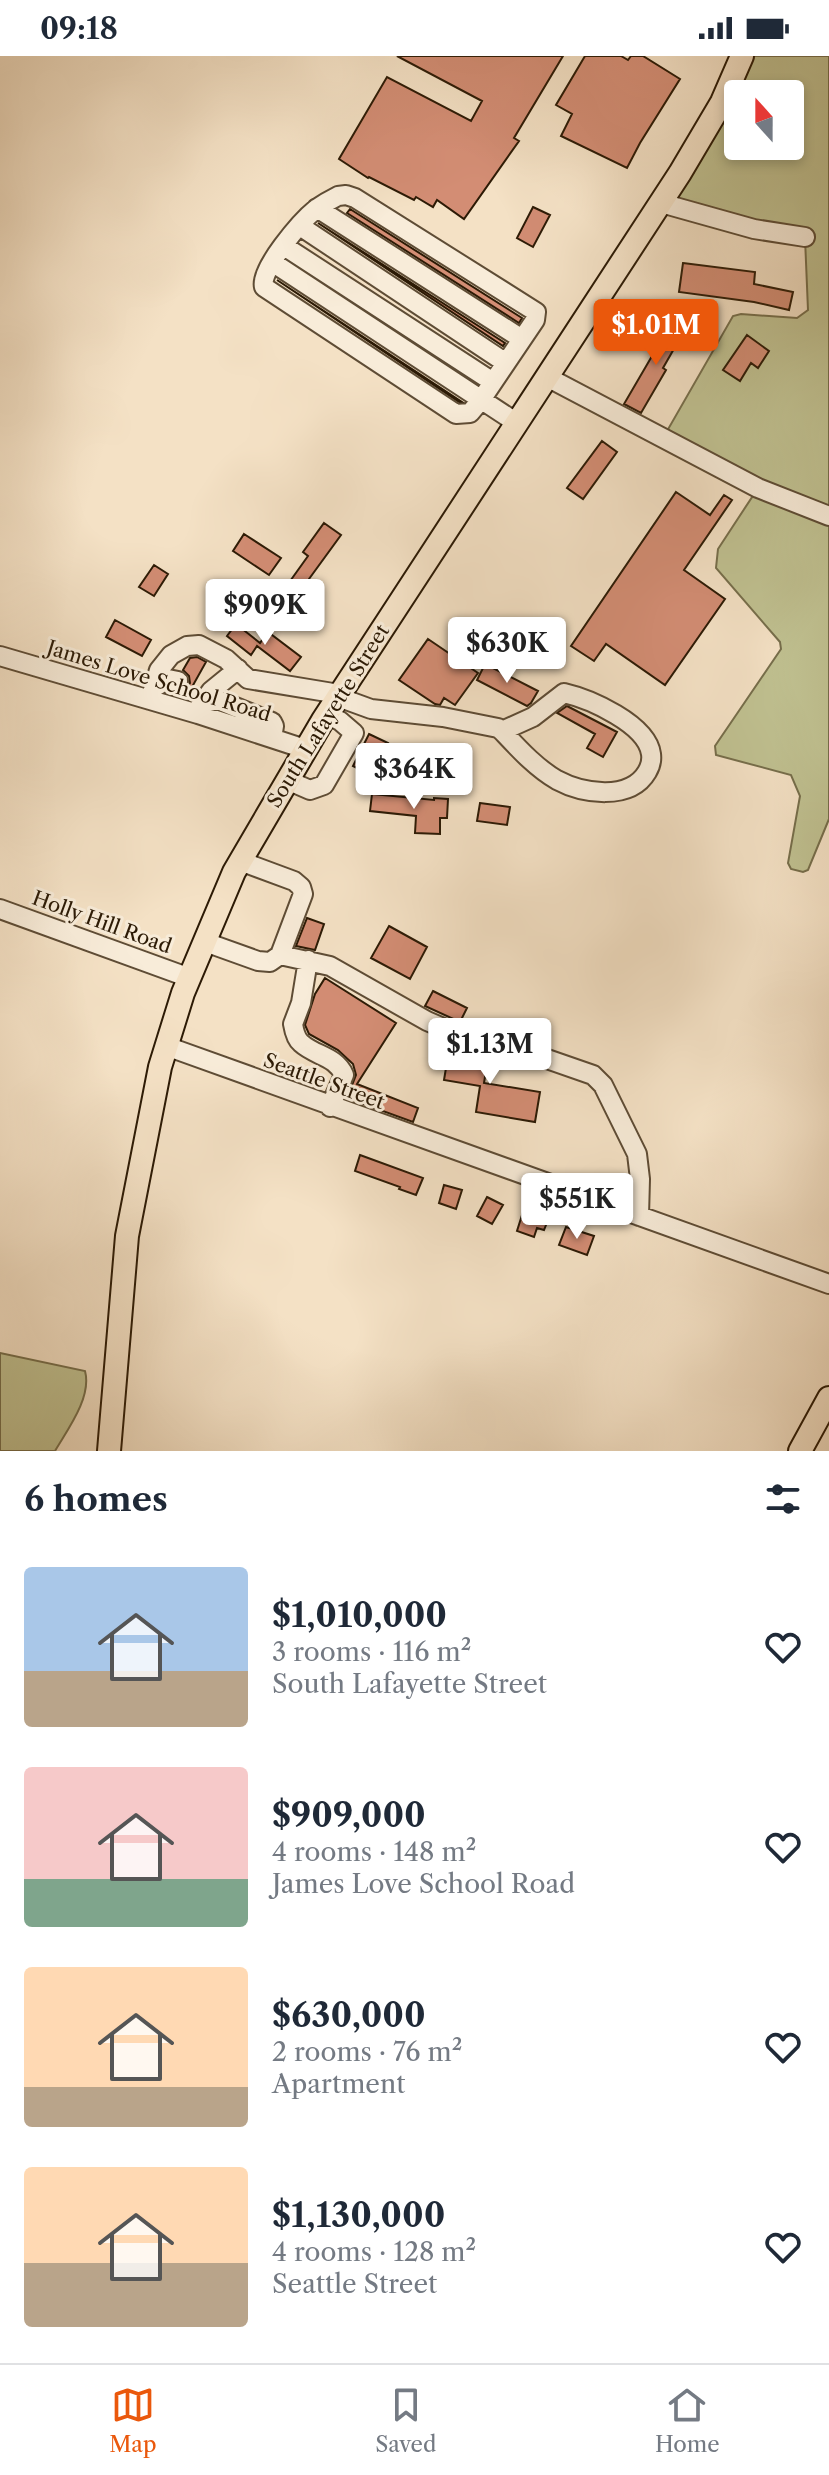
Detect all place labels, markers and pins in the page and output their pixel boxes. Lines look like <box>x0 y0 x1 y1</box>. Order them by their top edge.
pin: $1.01M <box>591 299 721 367</box>
pin: $909K <box>209 579 321 647</box>
pin: $630K <box>451 617 563 685</box>
pin: $364K <box>358 743 470 811</box>
pin: $1.13M <box>425 1018 555 1086</box>
pin: $551K <box>521 1173 633 1241</box>

